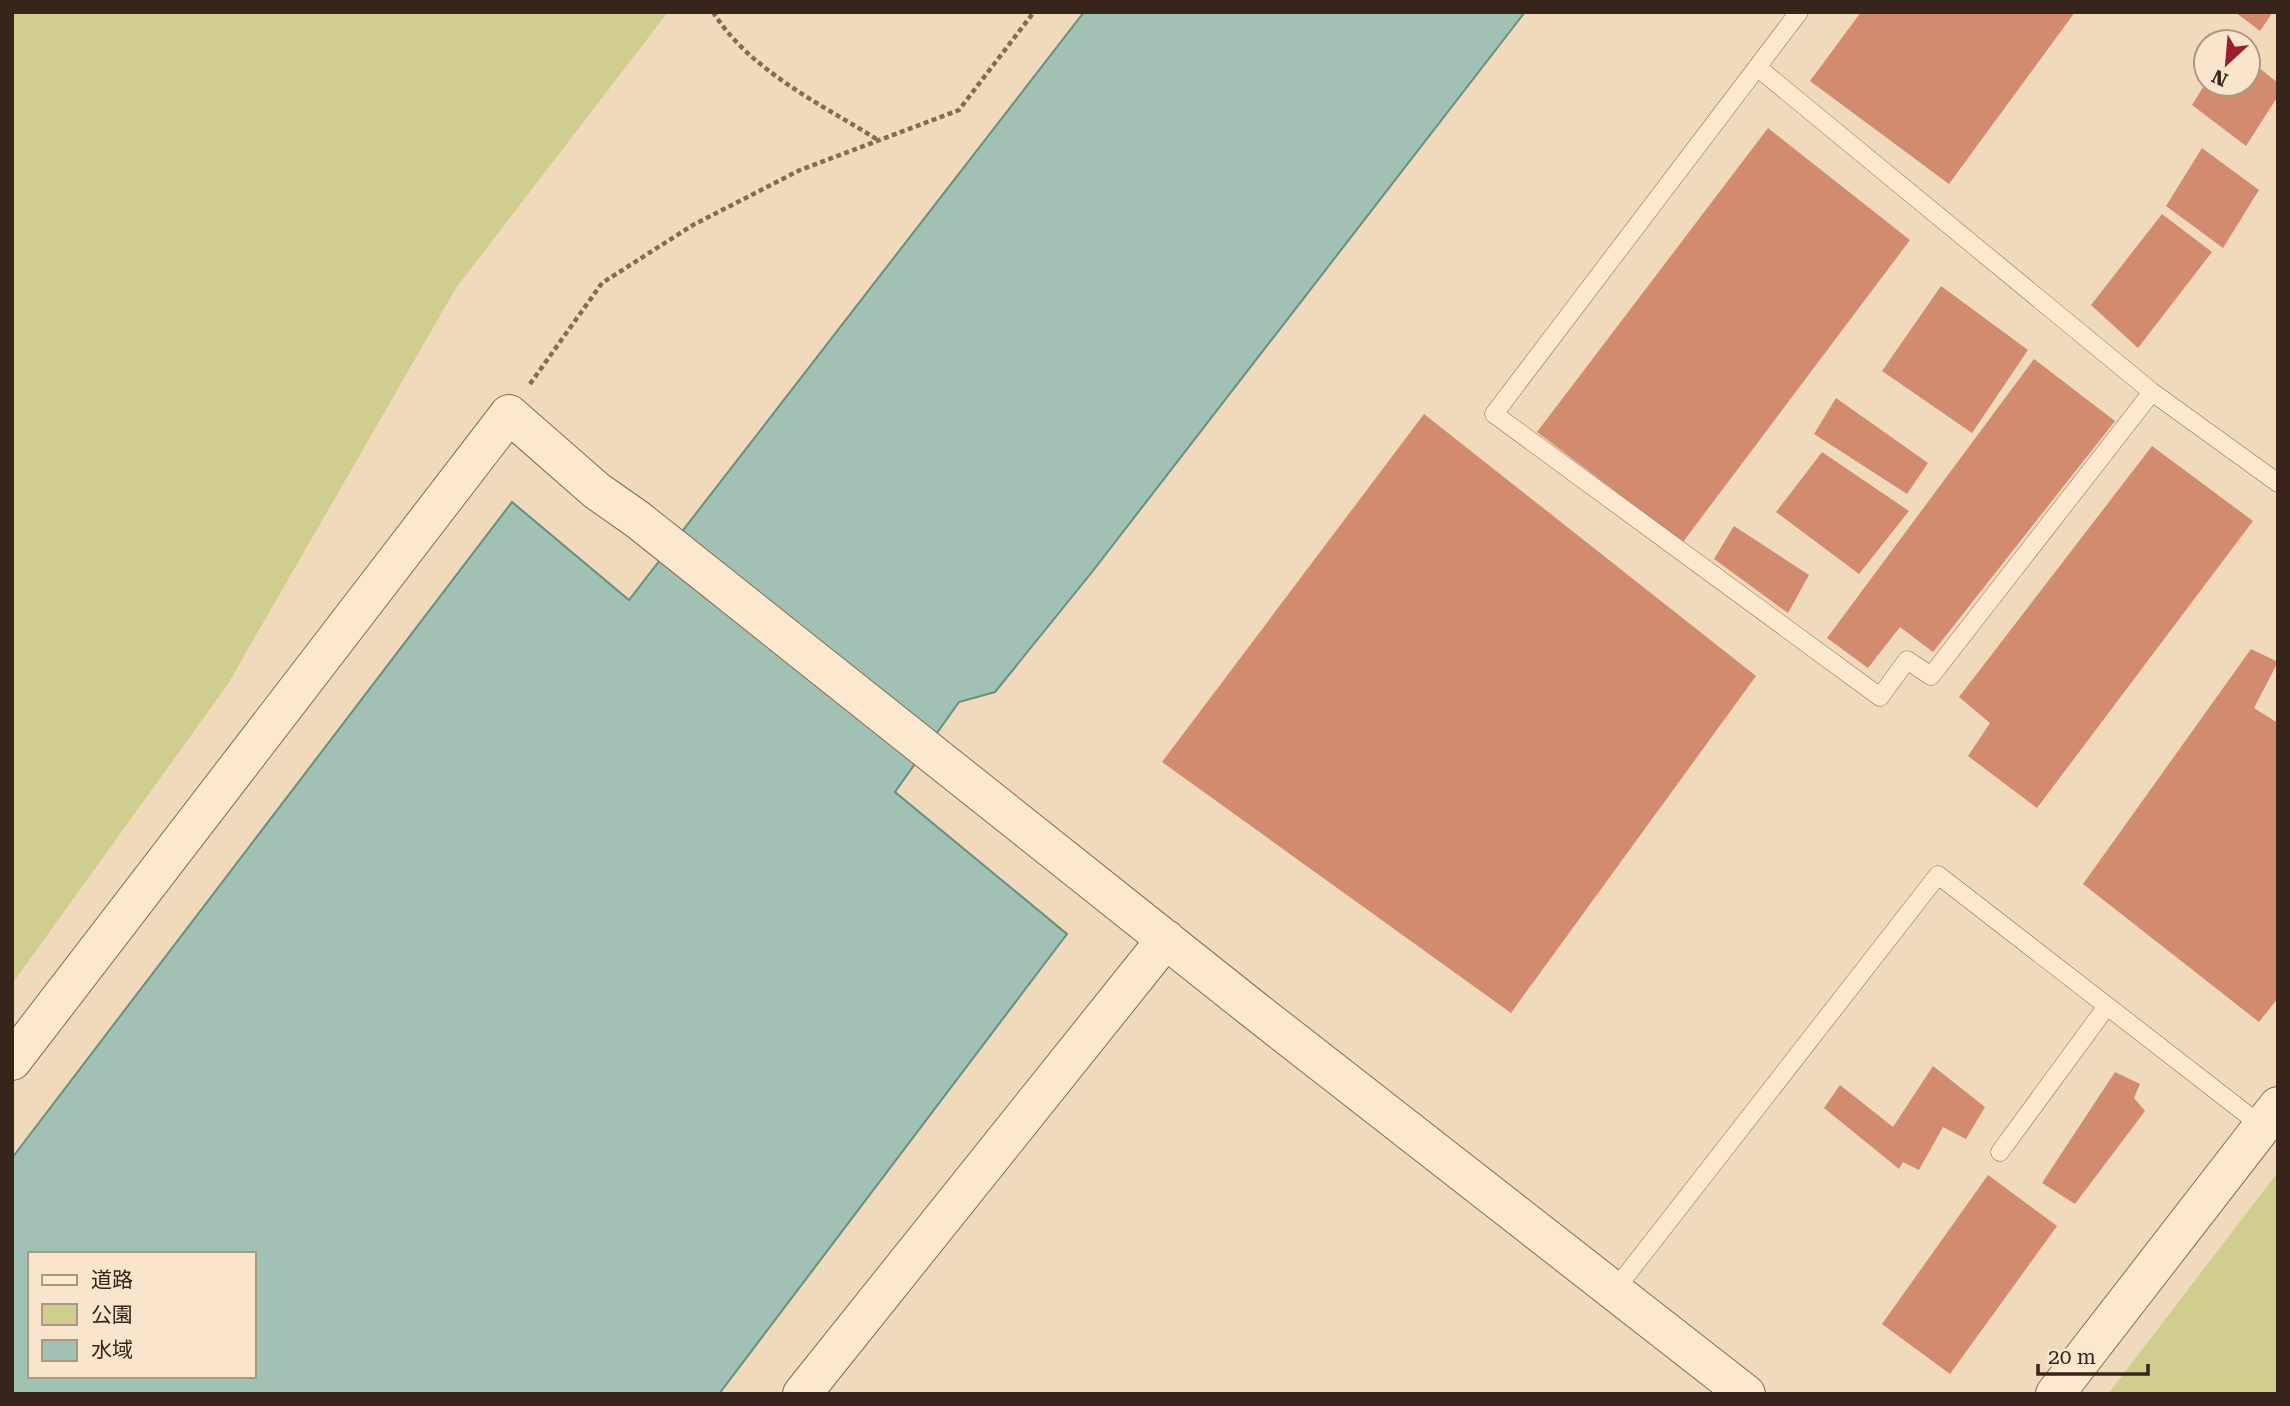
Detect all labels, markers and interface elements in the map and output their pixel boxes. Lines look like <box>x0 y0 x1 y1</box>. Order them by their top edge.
north arrow <box>2192 28 2262 98</box>
text: N <box>2208 64 2231 91</box>
legend <box>28 1252 256 1378</box>
text: 道路 <box>91 1268 133 1292</box>
text: 公園 <box>91 1303 133 1327</box>
scale bar <box>2038 1332 2148 1376</box>
text: 水域 <box>91 1338 133 1362</box>
text: 20 m <box>2048 1345 2096 1369</box>

